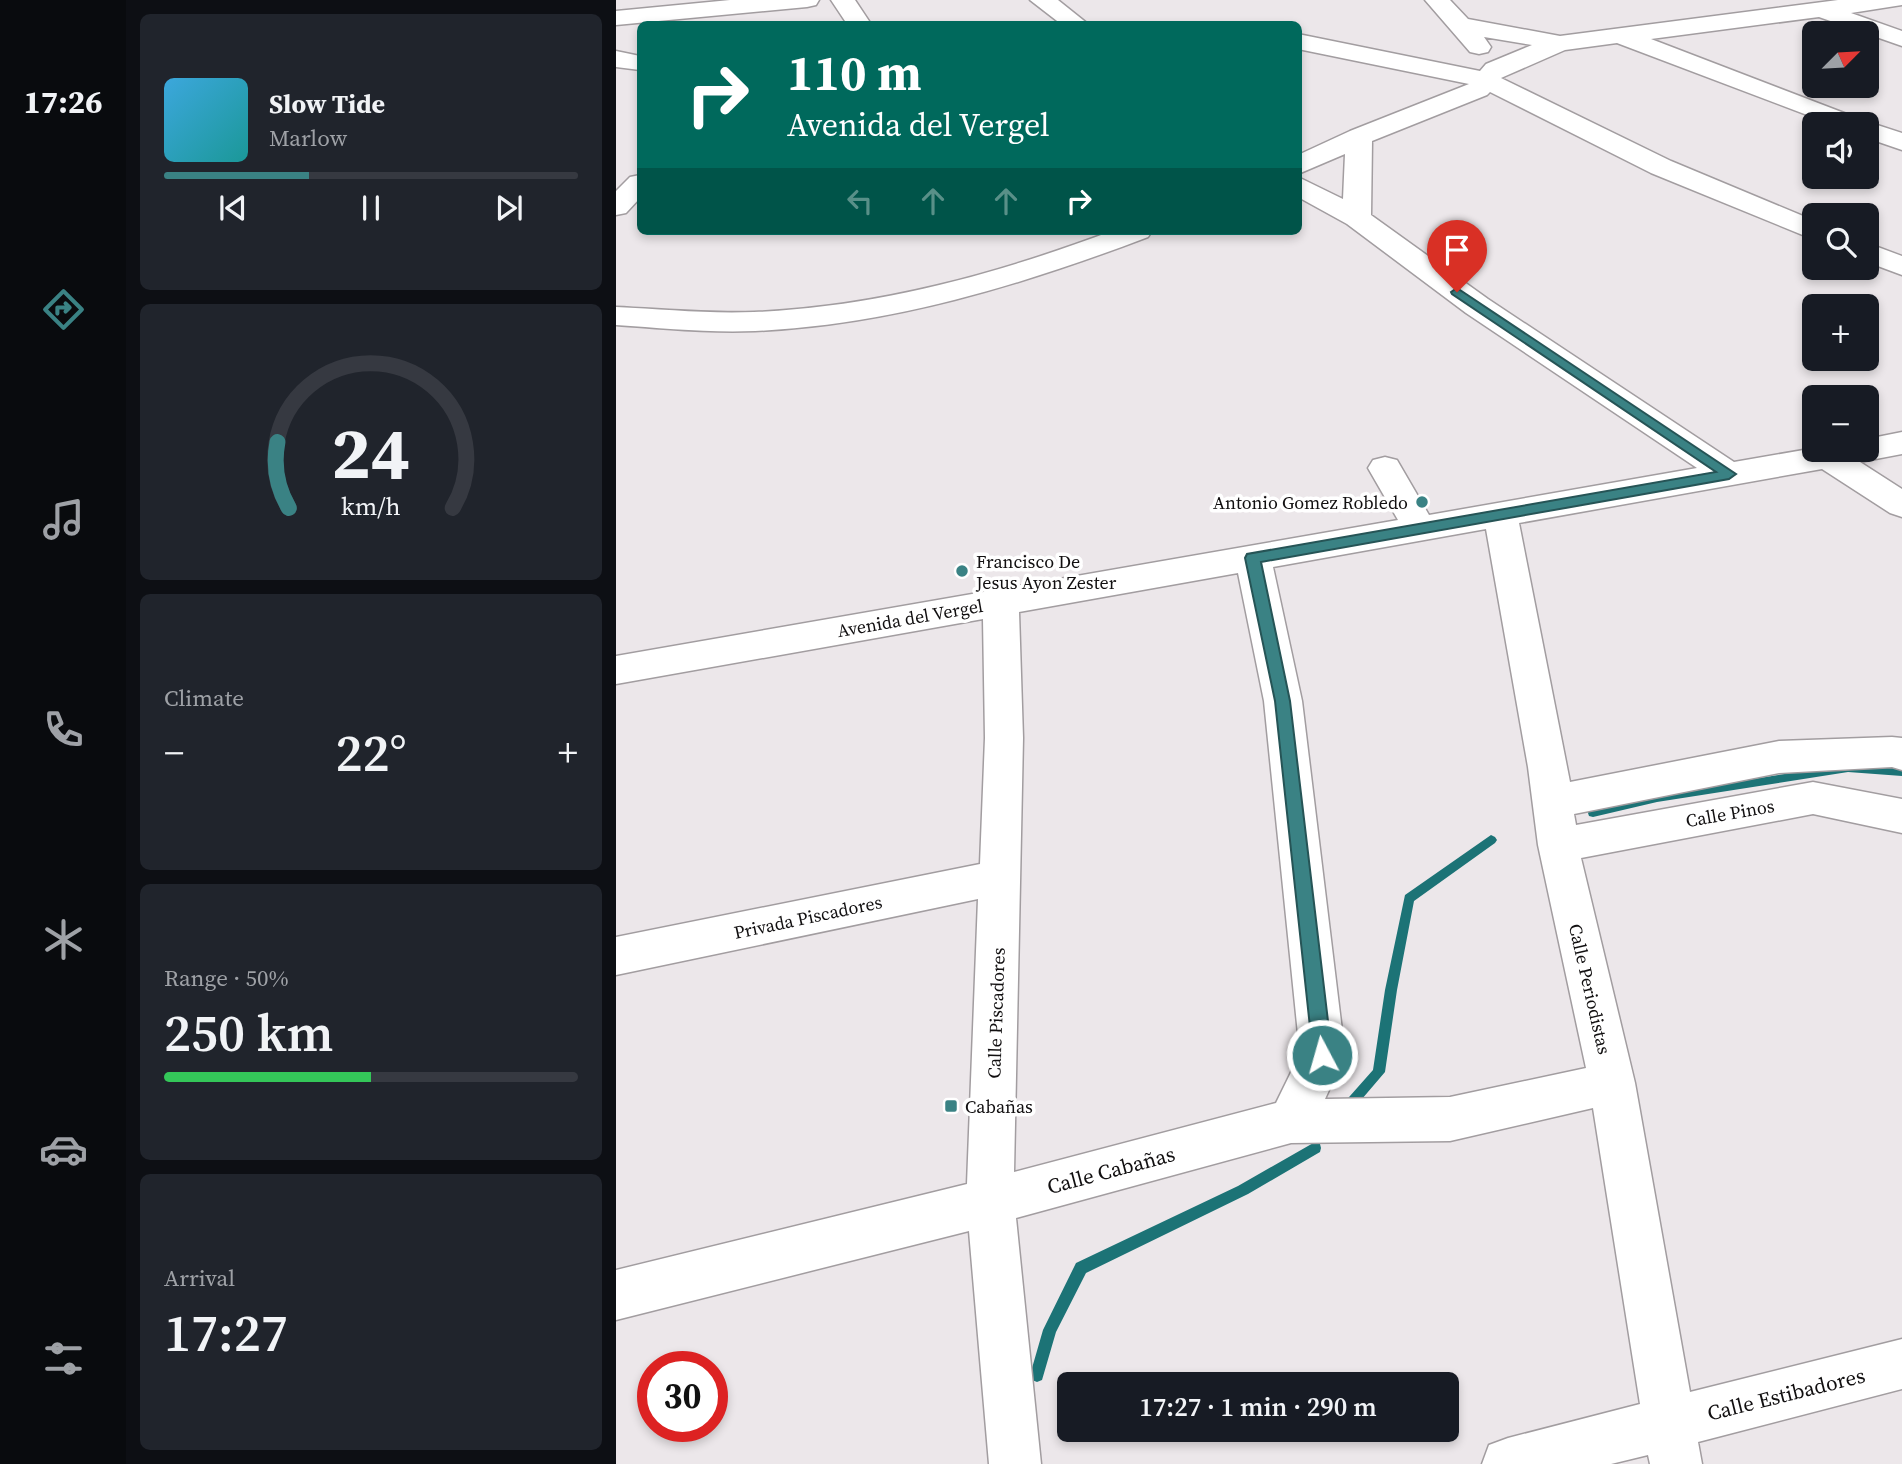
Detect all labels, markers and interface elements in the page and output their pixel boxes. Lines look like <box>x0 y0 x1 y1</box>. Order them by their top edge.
north arrow <box>1802 21 1880 98</box>
map controls <box>1802 21 1879 462</box>
text: 110 m <box>787 39 922 106</box>
icon: right <box>672 49 763 140</box>
text: 17:26 <box>24 80 102 124</box>
text: Slow Tide <box>269 86 385 122</box>
text: Avenida del Vergel <box>787 103 1049 147</box>
button: sound <box>1802 112 1879 189</box>
text: Marlow <box>269 122 347 154</box>
icon: left <box>841 182 879 220</box>
icon: ahead <box>914 182 952 220</box>
icon: ahead <box>987 182 1025 220</box>
icon: right <box>1060 182 1098 220</box>
icon: previous <box>214 189 252 227</box>
icon: pause <box>352 189 390 227</box>
icon: next <box>490 189 528 227</box>
button: search <box>1802 203 1879 280</box>
pin <box>1427 220 1487 292</box>
icon: arrive <box>1438 231 1476 269</box>
icon: directions <box>39 285 88 334</box>
button: + <box>1802 294 1879 371</box>
button: − <box>1802 385 1879 462</box>
text: 24 <box>332 403 410 502</box>
text: km/h <box>341 489 401 523</box>
place label: Antonio Gomez Robledo <box>1213 490 1408 515</box>
marker: Antonio Gomez Robledo <box>1414 494 1430 510</box>
icon: music <box>39 495 88 544</box>
place label: Francisco De Jesus Ayon Zester <box>975 549 1117 595</box>
marker: Francisco De Jesus Ayon Zester <box>954 563 970 579</box>
street label: Avenida del Vergel <box>835 593 985 643</box>
text: Climate <box>164 682 244 714</box>
icon: phone <box>39 705 88 754</box>
text: 22° <box>335 717 407 788</box>
text: − <box>164 727 184 779</box>
text: + <box>558 727 578 779</box>
street label: Calle Pinos <box>1684 793 1776 833</box>
street label: Privada Piscadores <box>732 889 885 945</box>
icon: climate <box>39 915 88 964</box>
street label: Calle Periodistas <box>1563 921 1617 1057</box>
street label: Calle Piscadores <box>981 947 1011 1079</box>
text: Range · 50% <box>164 962 289 994</box>
text: 250 km <box>164 997 333 1068</box>
position arrow <box>1285 1018 1359 1092</box>
place label: Cabañas <box>965 1094 1033 1119</box>
marker: Cabañas <box>943 1098 959 1114</box>
icon: car <box>39 1125 88 1174</box>
street label: Calle Cabañas <box>1044 1139 1178 1201</box>
text: Arrival <box>164 1262 235 1294</box>
text: 17:27 <box>164 1297 288 1368</box>
icon: filters <box>39 1334 88 1383</box>
speed limit sign: 30 <box>637 1351 728 1442</box>
street label: Calle Estibadores <box>1704 1360 1868 1428</box>
text: 17:27 · 1 min · 290 m <box>1139 1389 1377 1425</box>

